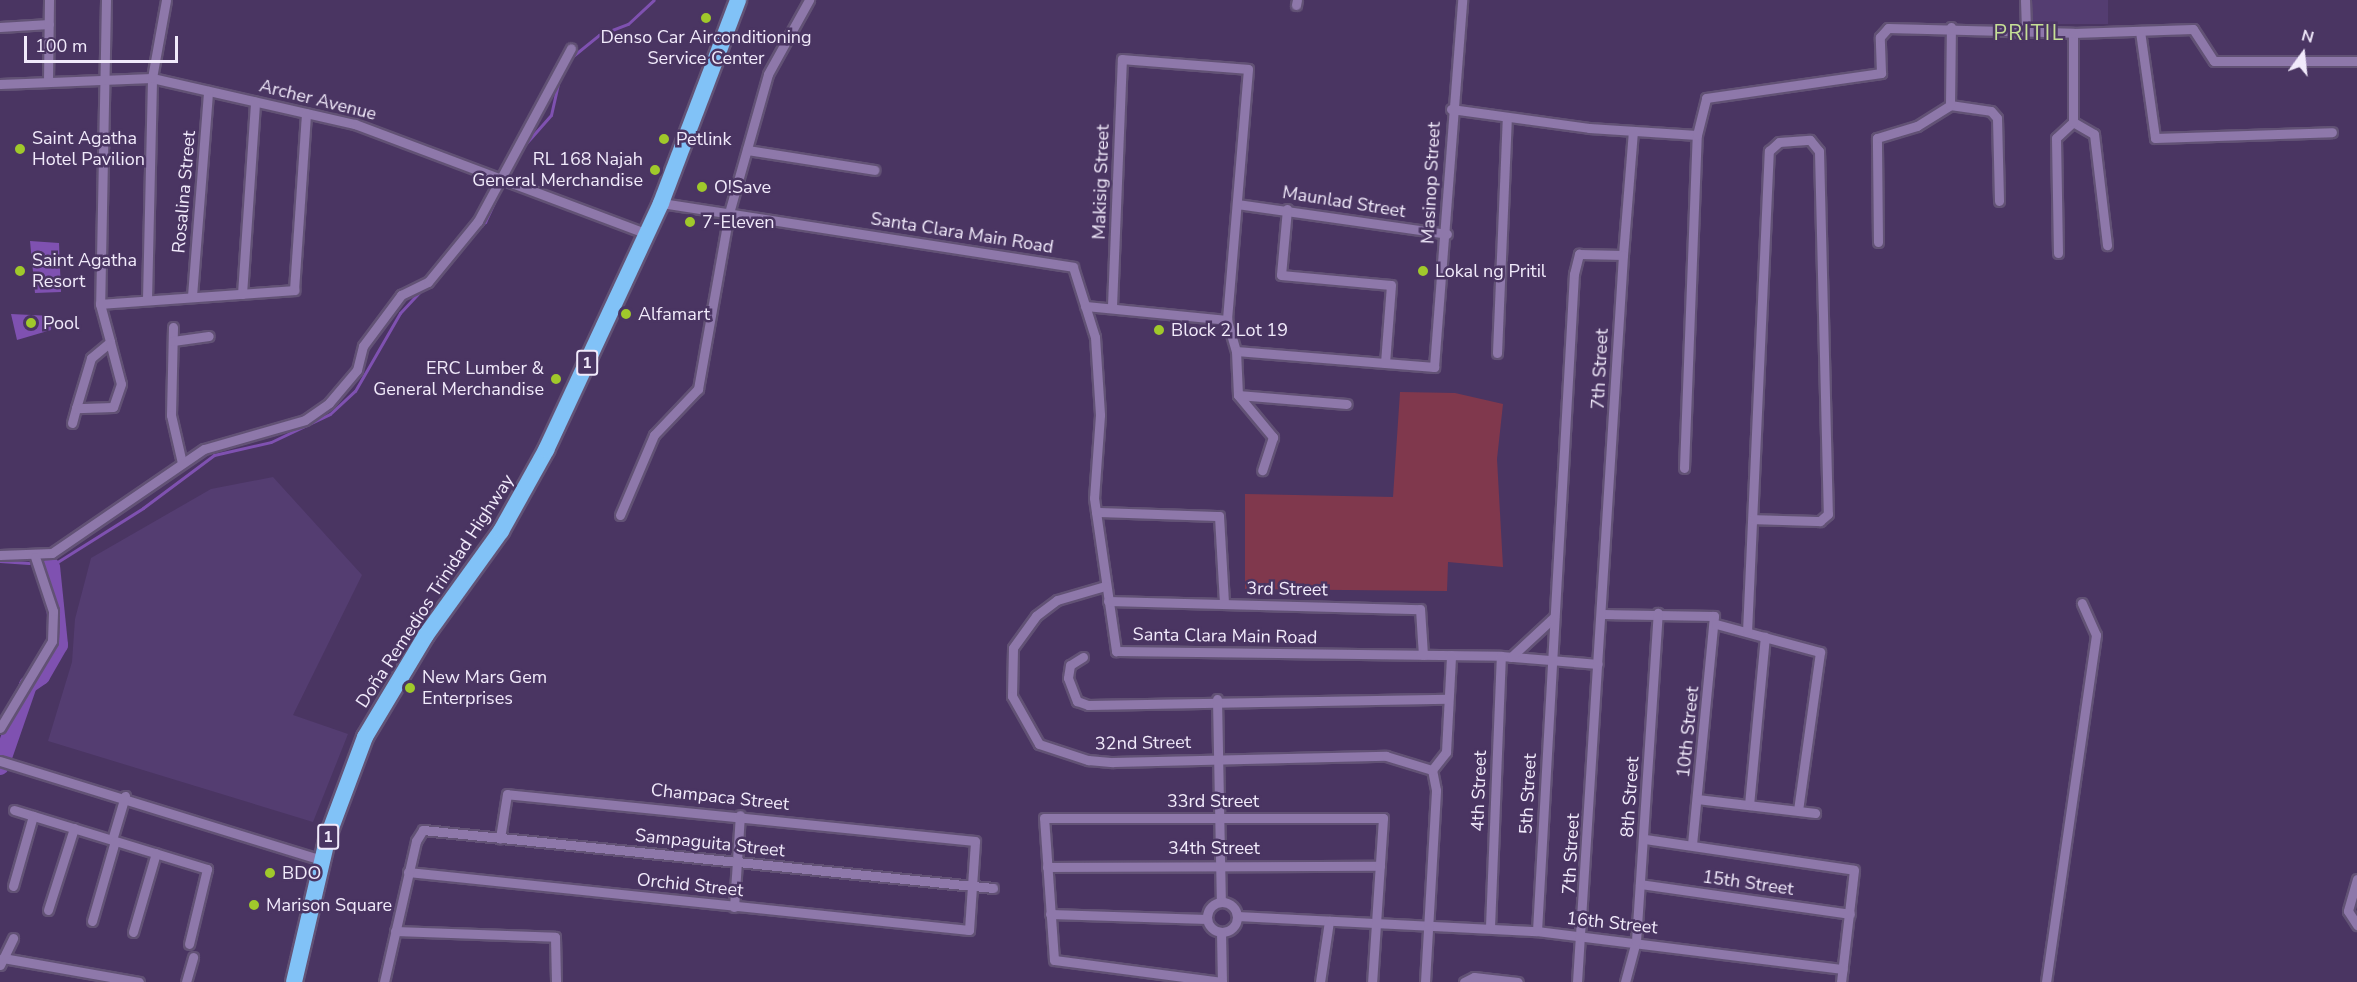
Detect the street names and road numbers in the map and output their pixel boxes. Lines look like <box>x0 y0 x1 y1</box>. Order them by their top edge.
street label: Archer Avenue <box>257 75 379 125</box>
street label: Masinop Street <box>1417 121 1445 245</box>
street label: Makisig Street <box>1088 124 1114 240</box>
street label: Rosalina Street <box>168 130 200 254</box>
street label: Maunlad Street <box>1281 182 1407 222</box>
street label: Santa Clara Main Road <box>869 208 1055 258</box>
street label: 7th Street <box>1587 328 1613 410</box>
road number: 1 <box>575 350 599 376</box>
street label: Doña Remedios Trinidad Highway <box>351 470 519 712</box>
street label: 3rd Street <box>1246 577 1328 601</box>
street label: Santa Clara Main Road <box>1133 624 1317 648</box>
street label: 10th Street <box>1672 685 1704 779</box>
street label: 32nd Street <box>1095 731 1191 755</box>
street label: 4th Street <box>1467 750 1491 832</box>
street label: 5th Street <box>1515 753 1541 835</box>
street label: 8th Street <box>1616 756 1644 838</box>
street label: Champaca Street <box>650 779 790 815</box>
street label: 33rd Street <box>1167 790 1259 812</box>
street label: 7th Street <box>1558 813 1584 895</box>
road number: 1 <box>316 824 340 850</box>
street label: Sampaguita Street <box>634 824 786 862</box>
street label: 34th Street <box>1168 837 1260 859</box>
street label: 15th Street <box>1701 866 1795 900</box>
street label: Orchid Street <box>636 869 744 901</box>
street label: 16th Street <box>1565 907 1659 939</box>

